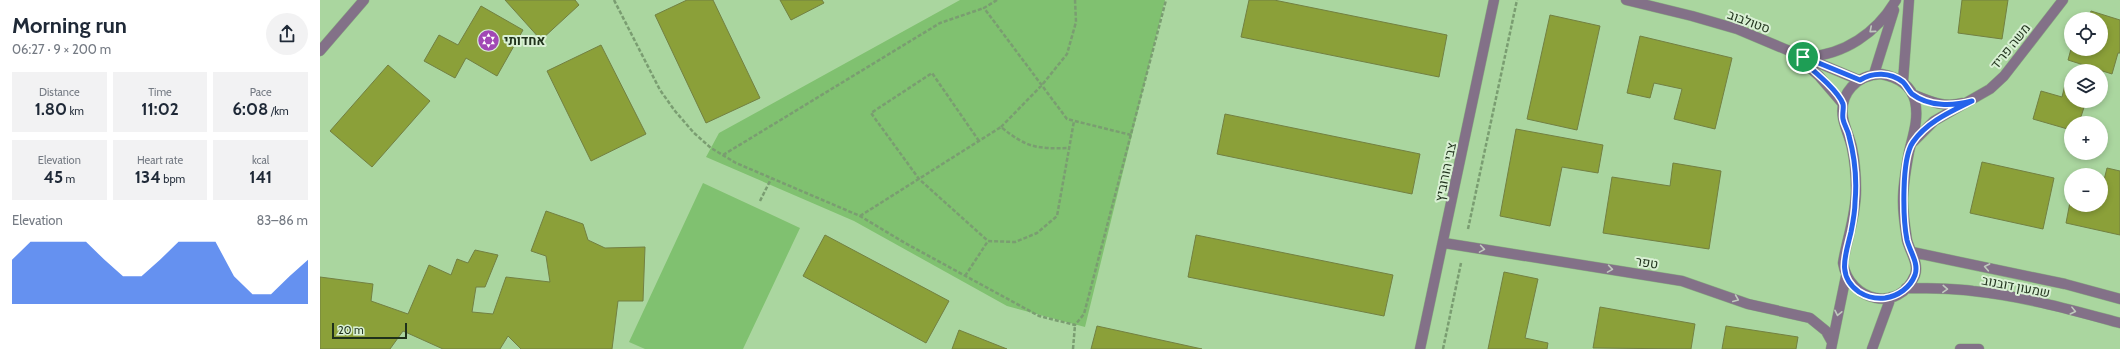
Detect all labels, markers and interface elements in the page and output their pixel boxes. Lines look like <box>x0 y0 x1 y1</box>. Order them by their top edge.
street label: סטולבוב <box>1725 6 1773 36</box>
text: Morning run <box>12 12 127 39</box>
map controls <box>2064 12 2108 212</box>
button: locate <box>2064 12 2108 56</box>
button: share <box>266 13 308 55</box>
street label: משה פריד <box>1987 20 2033 72</box>
one-way arrow <box>1869 26 1877 33</box>
synagogue icon: אחדותי <box>476 27 502 53</box>
place label: אחדותי <box>504 32 545 48</box>
pin <box>1786 40 1820 74</box>
text: 06:27 · 9 × 200 m <box>12 41 111 57</box>
icon: arrive <box>1792 46 1814 68</box>
button: layers <box>2064 64 2108 108</box>
text: Distance <box>39 85 80 99</box>
text: Time <box>148 85 172 99</box>
text: Pace <box>250 85 272 99</box>
text: 1.80 <box>35 99 67 119</box>
text: 11:02 <box>141 99 179 119</box>
text: 6:08 <box>233 99 268 119</box>
text: km <box>67 104 84 118</box>
text: /km <box>268 104 289 118</box>
button: + <box>2064 116 2108 160</box>
street label: צבי הורוביץ <box>1431 141 1459 203</box>
text: Elevation <box>38 153 81 167</box>
text: Heart rate <box>137 153 183 167</box>
text: kcal <box>252 153 269 167</box>
text: 45 <box>43 167 63 187</box>
text: 134 <box>135 167 161 187</box>
text: 141 <box>249 167 272 187</box>
button: − <box>2064 168 2108 212</box>
text: m <box>63 172 75 186</box>
text: bpm <box>161 172 185 186</box>
text: Elevation <box>12 212 63 228</box>
text: 83–86 m <box>256 212 308 228</box>
one-way arrow <box>1479 244 1485 253</box>
street label: טפר <box>1635 252 1659 272</box>
one-way arrow <box>1984 264 1990 272</box>
one-way arrow <box>1607 265 1613 273</box>
street label: שמעון דובנוב <box>1980 272 2052 300</box>
one-way arrow <box>1942 285 1948 293</box>
one-way arrow <box>1733 295 1740 303</box>
one-way arrow <box>2069 306 2076 314</box>
one-way arrow <box>1835 309 1843 316</box>
scale bar <box>332 321 407 340</box>
text: 20 m <box>338 323 364 337</box>

